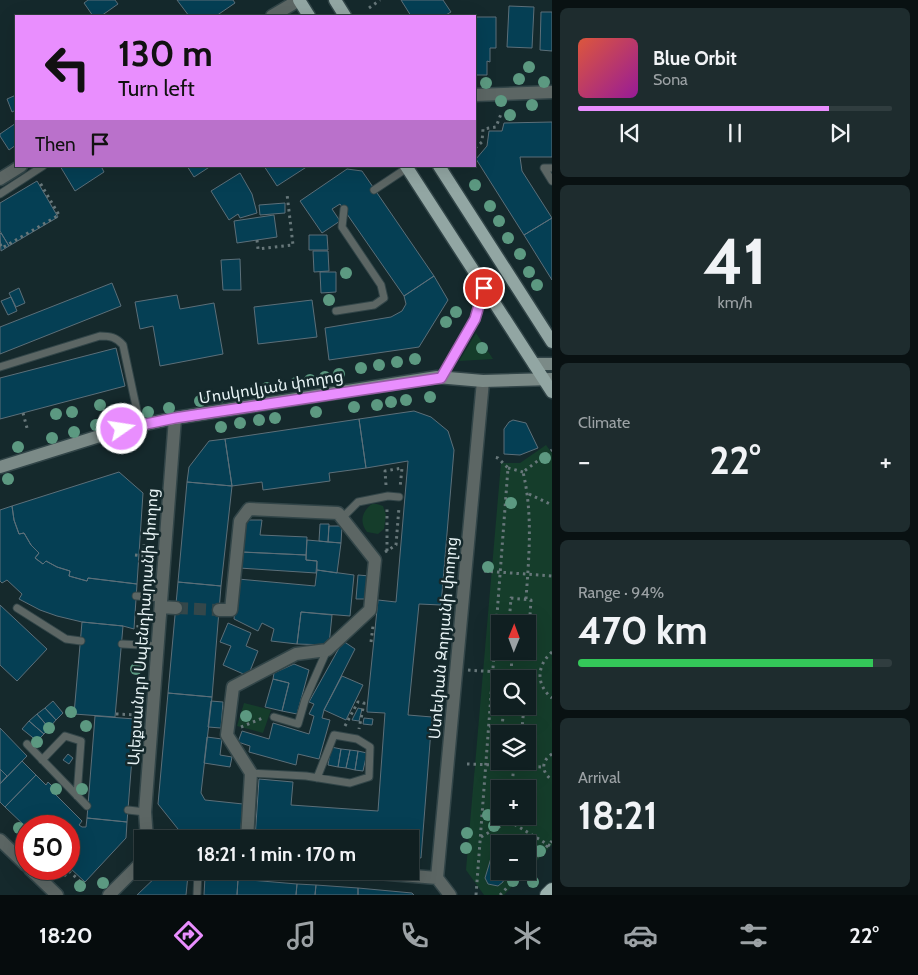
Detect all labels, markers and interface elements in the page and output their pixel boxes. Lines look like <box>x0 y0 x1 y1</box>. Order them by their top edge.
text: 130 m <box>118 32 213 75</box>
icon: left <box>35 35 100 100</box>
text: Blue Orbit <box>653 47 737 70</box>
text: Sona <box>653 70 688 89</box>
text: Turn left <box>118 75 195 102</box>
icon: previous <box>616 119 644 147</box>
icon: pause <box>721 119 749 147</box>
icon: next <box>826 119 854 147</box>
icon: arrive <box>86 130 114 158</box>
text: Then <box>35 133 76 156</box>
text: 41 <box>703 221 767 300</box>
pin <box>463 267 505 309</box>
icon: arrive <box>470 274 498 302</box>
text: km/h <box>717 293 753 312</box>
street label: Մոսկովյան փողոց <box>197 366 345 408</box>
position arrow <box>95 402 147 454</box>
text: Climate <box>578 413 630 432</box>
text: 22° <box>709 437 761 484</box>
text: − <box>578 444 590 478</box>
text: + <box>880 444 892 478</box>
street label: Ալեքսանդր Սպենդիարյանի փողոց <box>124 488 162 766</box>
street label: Ստեփան Զորյանի փողոց <box>425 536 461 740</box>
text: Range · 94% <box>578 583 664 602</box>
text: 470 km <box>578 607 707 654</box>
north arrow <box>491 615 536 660</box>
map controls <box>491 615 536 880</box>
button: search <box>491 670 536 715</box>
button: layers <box>491 725 536 770</box>
text: Arrival <box>578 768 621 787</box>
button: + <box>491 780 536 825</box>
text: 18:21 <box>578 792 658 839</box>
speed limit sign: 50 <box>15 815 80 880</box>
button: − <box>491 835 536 880</box>
text: 18:21 · 1 min · 170 m <box>197 843 356 866</box>
icon: directions <box>171 918 206 953</box>
icon: music <box>284 918 319 953</box>
icon: phone <box>397 918 432 953</box>
icon: climate <box>510 918 545 953</box>
icon: car <box>623 918 658 953</box>
icon: filters <box>736 918 771 953</box>
text: 18:20 <box>39 922 93 949</box>
text: 22° <box>849 922 879 949</box>

